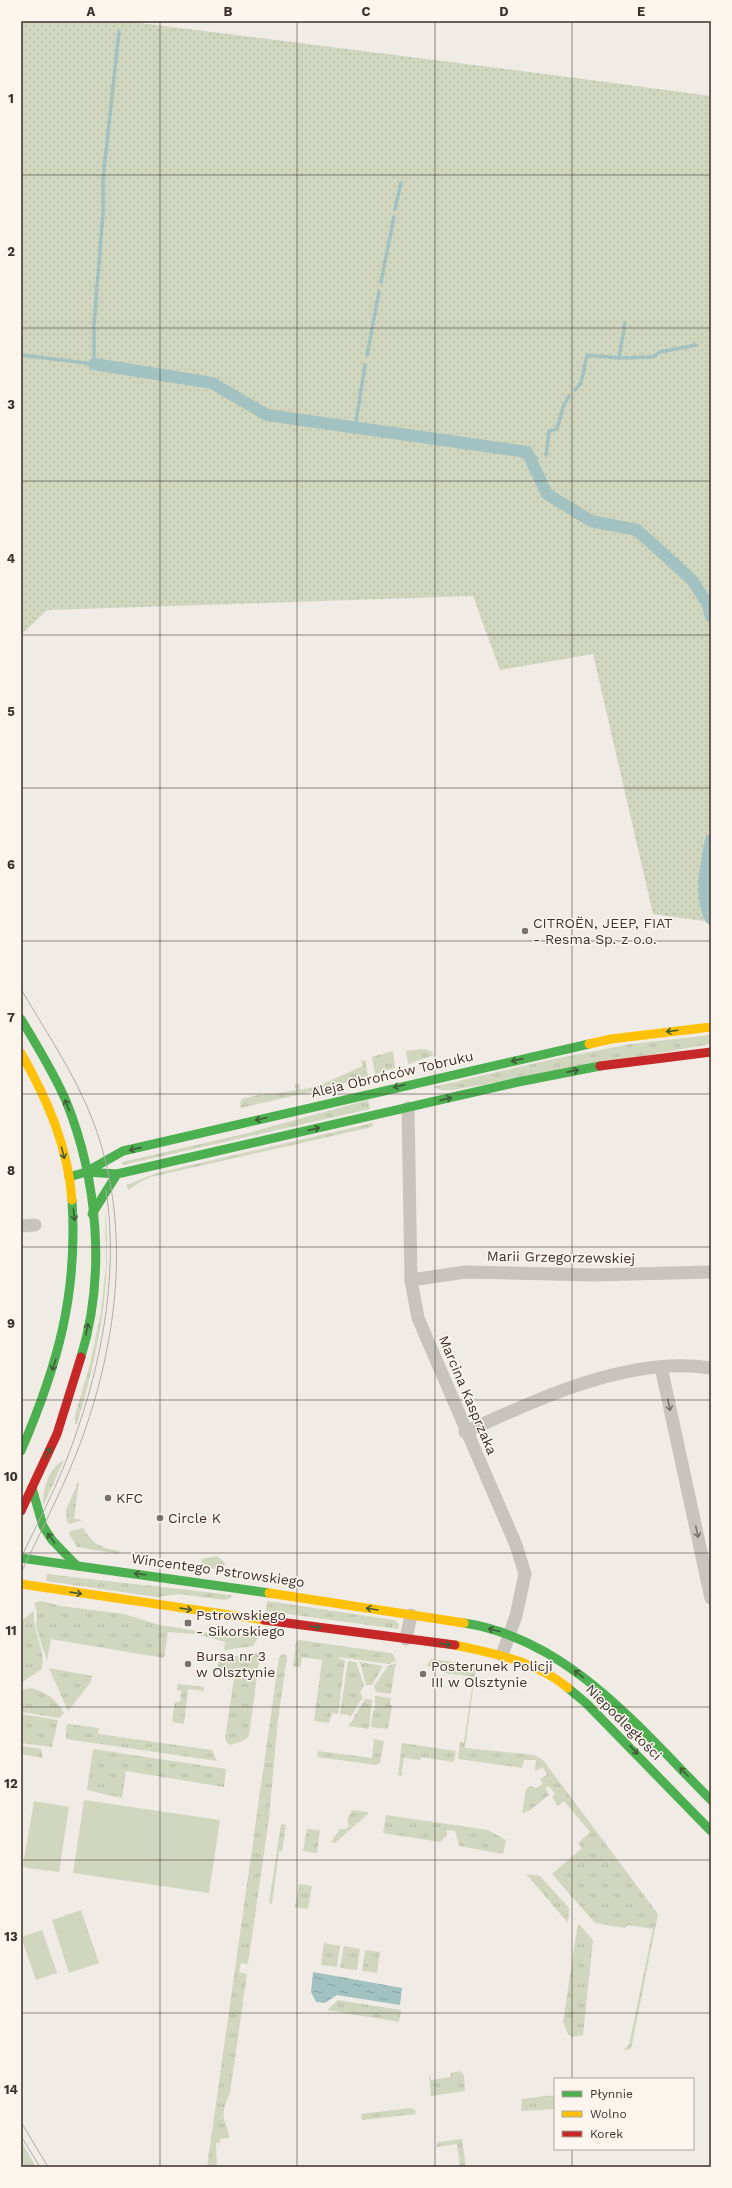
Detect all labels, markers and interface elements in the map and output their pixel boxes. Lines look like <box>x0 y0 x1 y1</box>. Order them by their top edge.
text: A <box>87 4 96 19</box>
text: B <box>224 4 233 19</box>
text: C <box>362 4 371 19</box>
text: D <box>499 4 509 19</box>
text: E <box>637 4 645 19</box>
text: 1 <box>8 91 14 106</box>
text: 2 <box>7 244 15 259</box>
text: 3 <box>7 397 15 412</box>
text: 4 <box>7 551 16 566</box>
text: 5 <box>7 704 15 719</box>
text: 6 <box>7 857 15 872</box>
place label: CITROËN, JEEP, FIAT - Resma Sp. z o.o. <box>533 915 673 947</box>
marker: CITROËN, JEEP, FIAT - Resma Sp. z o.o. <box>520 926 530 936</box>
text: 7 <box>7 1010 15 1025</box>
one-way arrow <box>666 1027 679 1035</box>
street label: Aleja Obrońców Tobruku <box>309 1048 475 1100</box>
one-way arrow <box>511 1056 524 1064</box>
one-way arrow <box>566 1067 579 1075</box>
one-way arrow <box>393 1083 406 1091</box>
one-way arrow <box>439 1095 452 1102</box>
one-way arrow <box>63 1100 70 1112</box>
one-way arrow <box>255 1115 268 1123</box>
one-way arrow <box>307 1125 320 1133</box>
one-way arrow <box>129 1145 142 1153</box>
one-way arrow <box>60 1146 67 1159</box>
text: 8 <box>7 1163 15 1178</box>
one-way arrow <box>70 1208 77 1221</box>
street label: Marii Grzegorzewskiej <box>487 1248 635 1266</box>
text: 9 <box>7 1316 15 1331</box>
one-way arrow <box>84 1323 92 1336</box>
street label: Marcina Kasprzaka <box>436 1333 500 1457</box>
one-way arrow <box>50 1358 57 1371</box>
one-way arrow <box>666 1399 674 1412</box>
one-way arrow <box>45 1447 52 1459</box>
text: 10 <box>4 1469 18 1484</box>
place label: KFC <box>116 1490 143 1506</box>
marker: KFC <box>103 1493 113 1503</box>
place label: Circle K <box>168 1510 221 1526</box>
marker: Circle K <box>155 1513 165 1523</box>
one-way arrow <box>693 1526 701 1539</box>
one-way arrow <box>47 1532 55 1543</box>
street label: Wincentego Pstrowskiego <box>130 1550 306 1590</box>
one-way arrow <box>134 1571 147 1578</box>
one-way arrow <box>69 1589 82 1597</box>
one-way arrow <box>366 1604 379 1612</box>
one-way arrow <box>179 1605 192 1613</box>
place label: Pstrowskiego - Sikorskiego <box>196 1607 286 1639</box>
marker: Pstrowskiego - Sikorskiego <box>183 1618 193 1628</box>
text: 11 <box>5 1623 17 1638</box>
one-way arrow <box>308 1623 321 1631</box>
one-way arrow <box>488 1626 501 1633</box>
one-way arrow <box>438 1640 451 1648</box>
place label: Bursa nr 3 w Olsztynie <box>196 1648 275 1680</box>
place label: Posterunek Policji III w Olsztynie <box>431 1658 553 1690</box>
marker: Bursa nr 3 w Olsztynie <box>183 1659 193 1669</box>
marker: Posterunek Policji III w Olsztynie <box>418 1669 428 1679</box>
one-way arrow <box>574 1670 584 1679</box>
street label: Niepodległości <box>583 1681 665 1763</box>
one-way arrow <box>629 1745 639 1755</box>
one-way arrow <box>679 1767 689 1777</box>
text: 12 <box>4 1776 18 1791</box>
text: 13 <box>4 1929 18 1944</box>
legend <box>554 2078 694 2150</box>
text: 14 <box>4 2082 19 2097</box>
text: Płynnie <box>590 2087 633 2101</box>
text: Wolno <box>590 2107 627 2121</box>
text: Korek <box>590 2127 623 2141</box>

